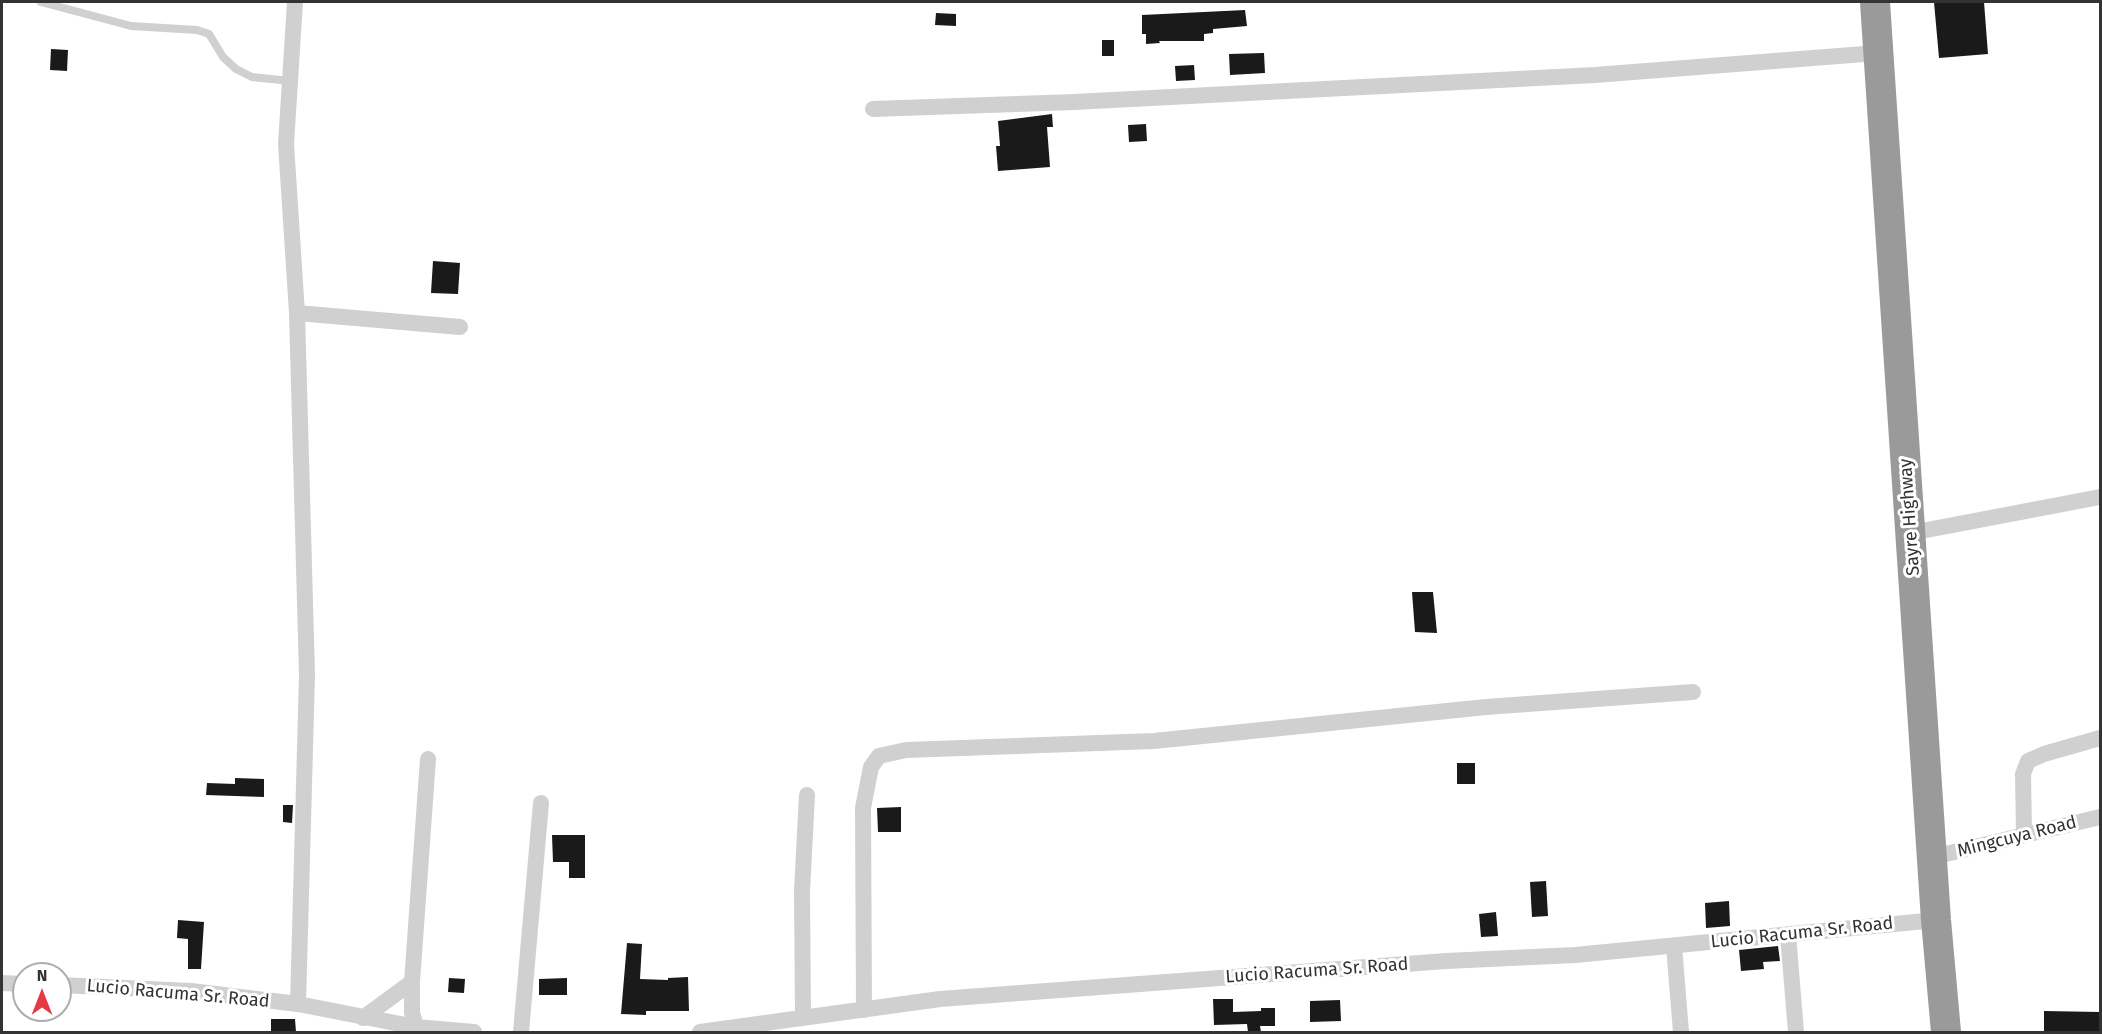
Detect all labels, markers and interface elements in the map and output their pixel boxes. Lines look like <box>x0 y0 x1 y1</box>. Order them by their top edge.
street label: Sayre Highway <box>1895 458 1925 576</box>
street label: Mingcuya Road <box>1955 812 2079 862</box>
street label: Lucio Racuma Sr. Road <box>1710 913 1894 953</box>
street label: Lucio Racuma Sr. Road <box>1225 954 1409 988</box>
north arrow <box>12 962 72 1022</box>
text: N <box>37 966 47 985</box>
street label: Lucio Racuma Sr. Road <box>86 975 270 1013</box>

